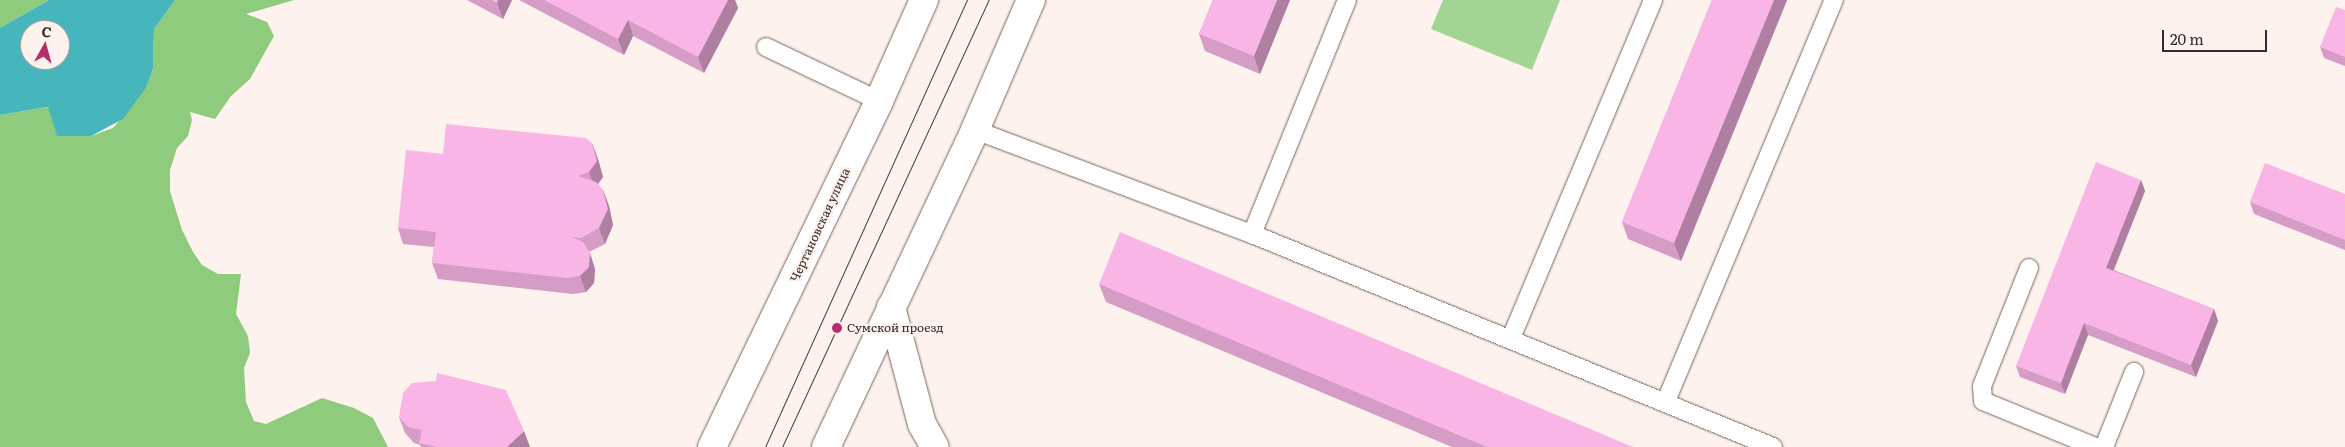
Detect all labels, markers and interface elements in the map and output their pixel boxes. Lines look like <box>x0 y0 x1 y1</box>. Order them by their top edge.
north arrow <box>20 20 70 70</box>
scale bar <box>2165 20 2270 52</box>
text: С <box>41 21 53 42</box>
text: 20 m <box>2170 27 2204 50</box>
street label: Чертановская улица <box>787 166 853 284</box>
place label: Сумской проезд <box>847 321 944 335</box>
marker: Сумской проезд <box>831 322 843 334</box>

